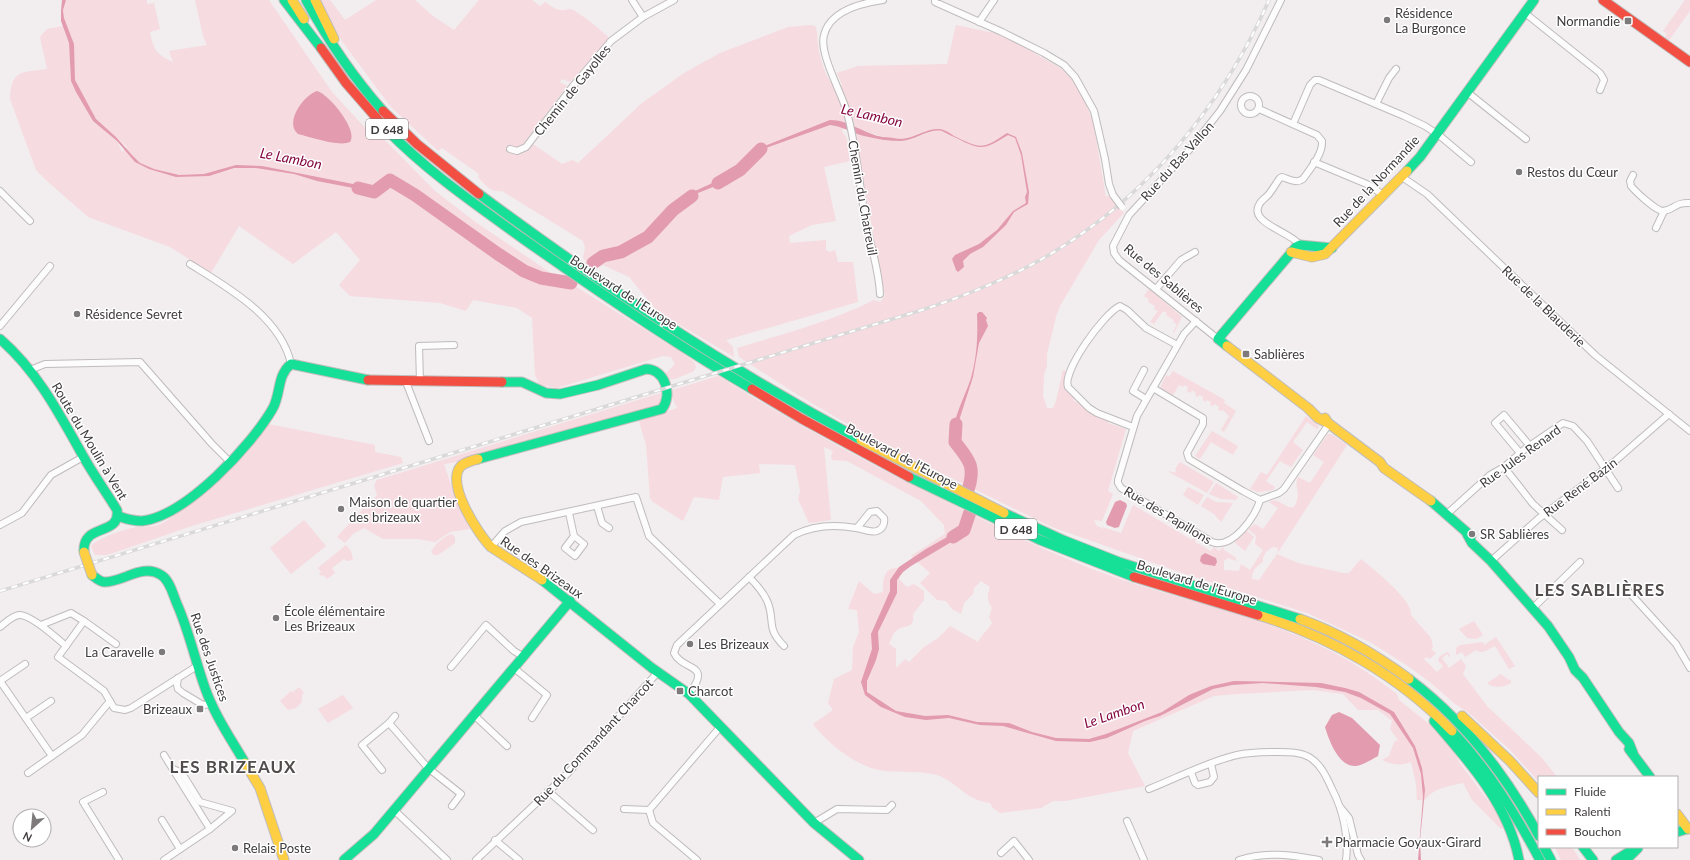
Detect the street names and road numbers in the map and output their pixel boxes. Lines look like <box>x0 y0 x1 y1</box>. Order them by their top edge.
street label: Chemin de Gayolles <box>530 41 614 139</box>
street label: Rue du Bas Vallon <box>1137 118 1217 204</box>
road number: D 648 <box>366 119 408 139</box>
street label: Rue de la Normandie <box>1330 132 1423 230</box>
street label: Chemin du Chatreuil <box>845 139 881 257</box>
street label: Rue des Sablières <box>1121 240 1207 316</box>
street label: Boulevard de l'Europe <box>567 251 681 333</box>
street label: Rue de la Blauderie <box>1499 262 1589 350</box>
street label: Route du Moulin à Vent <box>49 379 132 503</box>
street label: Boulevard de l'Europe <box>843 420 961 492</box>
street label: Rue Jules Renard <box>1476 421 1564 491</box>
street label: Rue René Bazin <box>1540 454 1620 520</box>
street label: Rue des Papillons <box>1121 483 1215 548</box>
road number: D 648 <box>995 519 1037 539</box>
street label: Rue des Brizeaux <box>498 533 587 602</box>
street label: Boulevard de l'Europe <box>1135 556 1259 608</box>
street label: Rue des Justices <box>187 611 233 704</box>
street label: Rue du Commandant Charcot <box>530 675 656 809</box>

